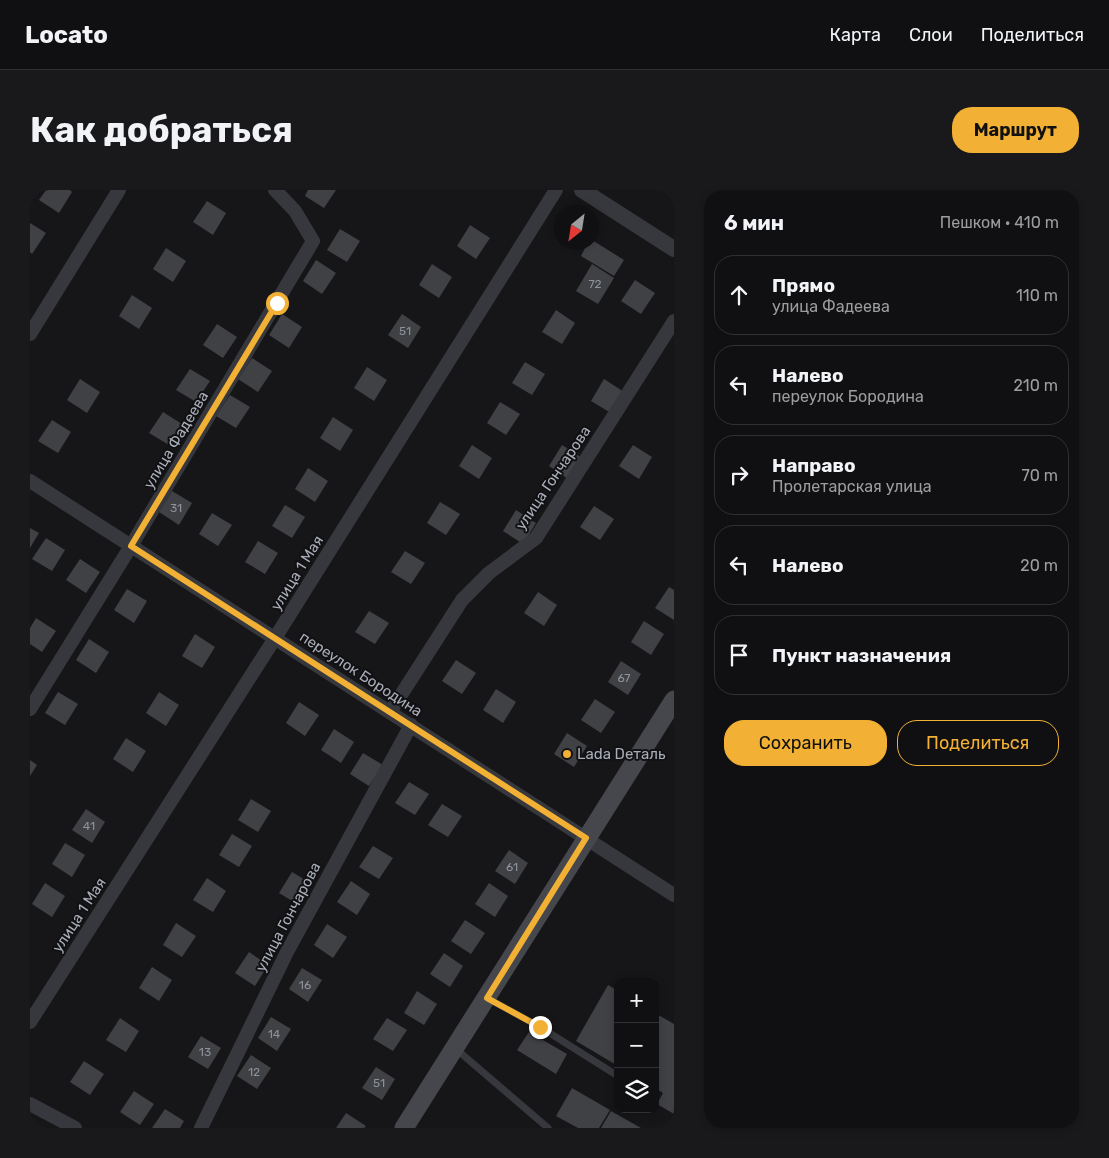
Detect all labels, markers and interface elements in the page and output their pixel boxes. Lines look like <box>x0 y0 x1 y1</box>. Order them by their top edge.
text: Locato <box>25 21 108 49</box>
text: Карта <box>830 24 881 46</box>
text: Слои <box>909 24 953 46</box>
text: Поделиться <box>981 24 1084 46</box>
button: Маршрут <box>952 107 1079 153</box>
text: Как добраться <box>30 109 293 151</box>
north arrow <box>554 205 599 250</box>
text: 6 мин <box>724 210 784 235</box>
text: Пешком · 410 m <box>940 213 1059 232</box>
text: Прямо <box>772 274 835 297</box>
house number: 72 <box>588 277 602 291</box>
icon: ahead <box>725 281 753 309</box>
text: 110 m <box>1016 286 1058 305</box>
route start <box>266 292 289 315</box>
text: улица Фадеева <box>772 297 890 316</box>
house number: 51 <box>399 324 411 338</box>
text: Налево <box>772 364 844 387</box>
icon: left <box>725 371 753 399</box>
text: 210 m <box>1013 376 1058 395</box>
text: переулок Бородина <box>772 387 924 406</box>
street label: улица Фадеева <box>140 388 212 492</box>
street label: улица Гончарова <box>512 423 594 533</box>
text: Направо <box>772 454 856 477</box>
icon: right <box>725 461 753 489</box>
text: 70 m <box>1021 466 1058 485</box>
text: Пролетарская улица <box>772 477 932 496</box>
house number: 31 <box>170 501 182 515</box>
street label: улица 1 Мая <box>267 532 327 614</box>
icon: left <box>725 551 753 579</box>
text: Налево <box>772 554 844 577</box>
text: 20 m <box>1020 556 1058 575</box>
street label: переулок Бородина <box>296 628 426 720</box>
icon: arrive <box>725 641 753 669</box>
text: Пункт назначения <box>772 644 951 667</box>
house number: 67 <box>617 671 631 685</box>
button: Сохранить <box>724 720 887 766</box>
button: Поделиться <box>897 720 1059 766</box>
place label: Lada Dеталь <box>577 745 666 763</box>
marker: Lada Dеталь <box>561 748 573 760</box>
house number: 41 <box>83 819 95 833</box>
street label: улица Гончарова <box>252 859 324 975</box>
house number: 61 <box>506 860 518 874</box>
street label: улица 1 Мая <box>48 874 110 956</box>
house number: 16 <box>299 978 311 992</box>
map controls <box>614 978 659 1113</box>
button: + <box>614 978 659 1023</box>
route end <box>529 1016 552 1039</box>
button: − <box>614 1023 659 1068</box>
house number: 14 <box>268 1027 281 1041</box>
house number: 13 <box>199 1045 211 1059</box>
house number: 12 <box>248 1065 260 1079</box>
button: layers <box>614 1068 659 1113</box>
house number: 51 <box>373 1076 385 1090</box>

